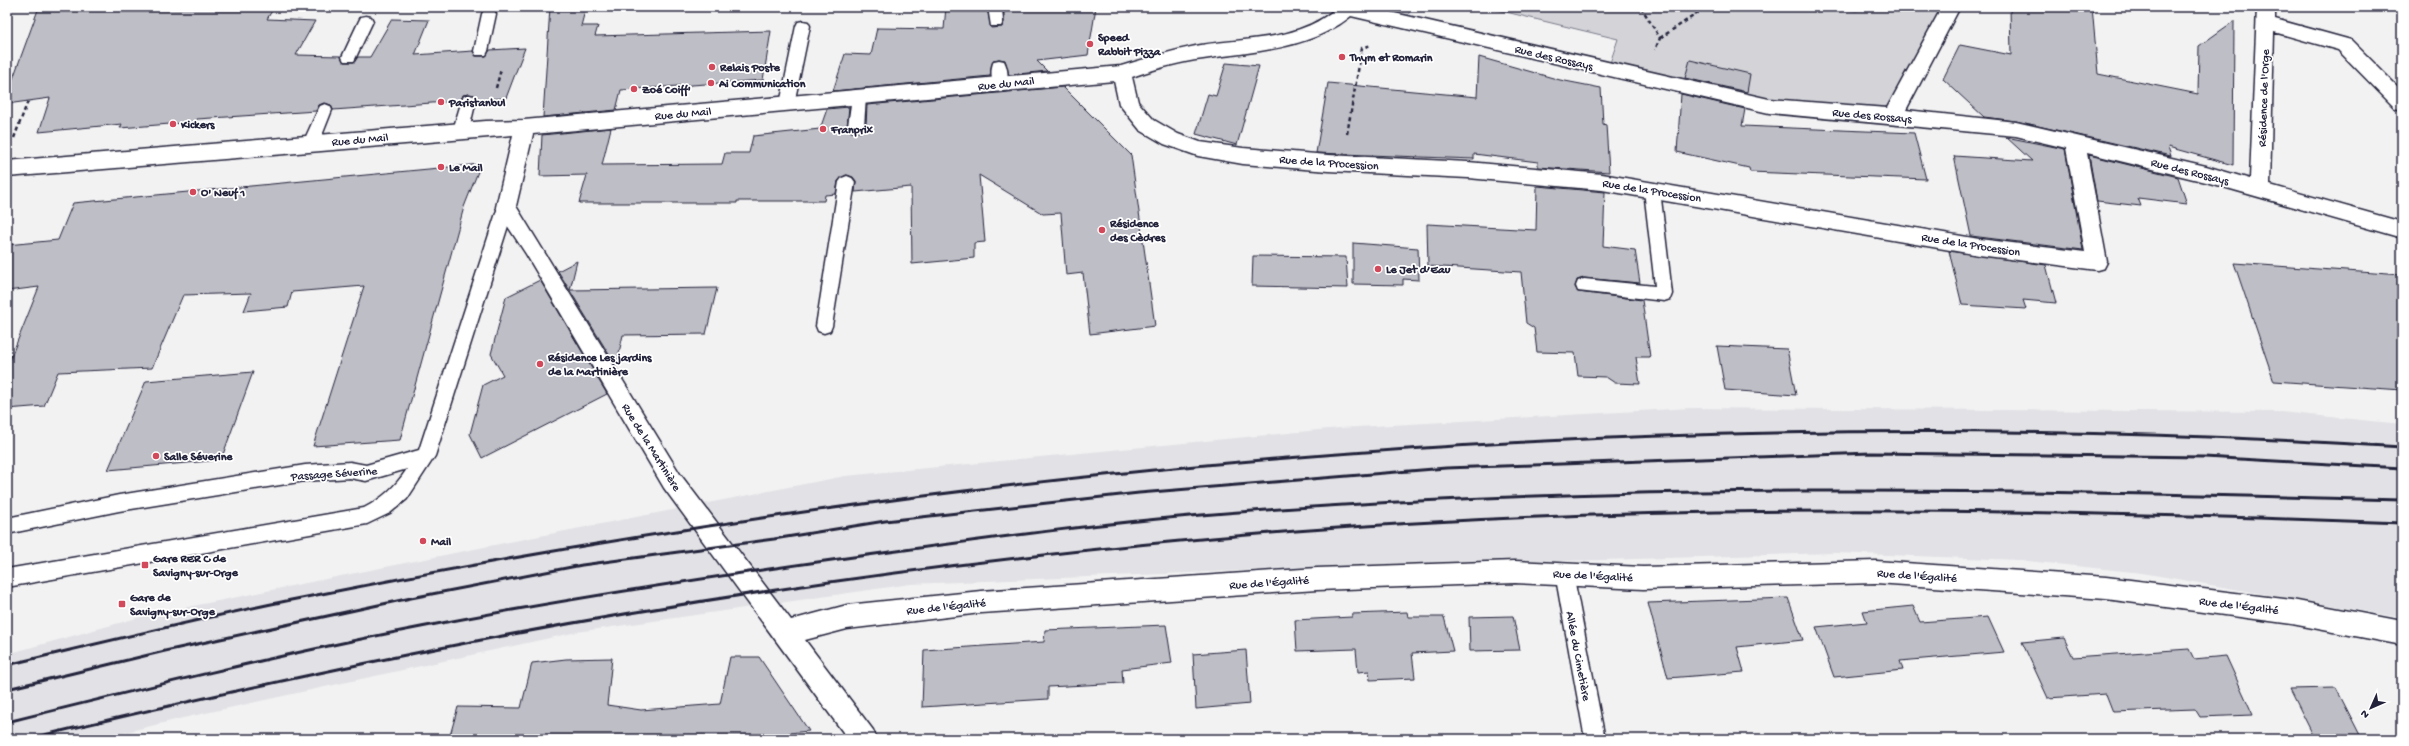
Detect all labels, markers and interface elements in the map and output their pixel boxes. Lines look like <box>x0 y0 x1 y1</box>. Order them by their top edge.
place label: Speed Rabbit Pizza <box>1097 32 1162 60</box>
marker: Speed Rabbit Pizza <box>1085 39 1095 49</box>
street label: Rue des Rossays <box>1513 43 1595 75</box>
street label: Résidence de l'Orge <box>2256 48 2274 147</box>
marker: Thym et Romarin <box>1337 52 1347 62</box>
place label: Thym et Romarin <box>1349 52 1433 66</box>
marker: Relais Poste <box>707 62 717 72</box>
place label: Relais Poste <box>719 62 781 76</box>
street label: Rue du Mail <box>977 75 1035 95</box>
marker: Ai Communication <box>706 78 716 88</box>
place label: Ai Communication <box>718 78 806 92</box>
marker: Zoé Coiff' <box>629 84 639 94</box>
place label: Zoé Coiff' <box>642 84 691 98</box>
marker: Paristanbul <box>436 97 446 107</box>
place label: Paristanbul <box>448 97 506 111</box>
street label: Rue du Mail <box>654 106 712 124</box>
street label: Rue des Rossays <box>1831 107 1913 127</box>
marker: Kickers <box>168 119 178 129</box>
place label: Kickers <box>180 119 215 133</box>
marker: Franprix <box>818 124 828 134</box>
place label: Franprix <box>830 124 874 138</box>
street label: Rue du Mail <box>331 132 389 150</box>
street label: Rue de la Procession <box>1279 154 1379 174</box>
street label: Rue des Rossays <box>2149 156 2230 190</box>
marker: Le Mail <box>436 162 446 172</box>
place label: Le Mail <box>449 162 483 176</box>
street label: Rue de la Procession <box>1601 177 1702 207</box>
marker: O' Neuf 1 <box>188 187 198 197</box>
place label: O' Neuf 1 <box>201 187 245 201</box>
place label: Résidence des Cèdres <box>1109 218 1166 246</box>
marker: Résidence des Cèdres <box>1097 225 1107 235</box>
street label: Rue de la Procession <box>1920 231 2021 261</box>
marker: Le Jet d’Eau <box>1373 264 1383 274</box>
place label: Le Jet d’Eau <box>1386 264 1451 278</box>
place label: Résidence Les jardins de la Martinière <box>547 352 652 380</box>
marker: Résidence Les jardins de la Martinière <box>535 359 545 369</box>
street label: Rue de la Martinière <box>618 402 683 495</box>
marker: Salle Séverine <box>151 451 161 461</box>
place label: Salle Séverine <box>164 451 233 465</box>
street label: Passage Séverine <box>289 465 379 485</box>
marker: Mail <box>418 536 428 546</box>
place label: Mail <box>431 536 452 550</box>
place label: Gare RER C de Savigny-sur-Orge <box>153 553 239 581</box>
marker: Gare RER C de Savigny-sur-Orge <box>140 560 150 570</box>
street label: Rue de l'Égalité <box>1876 567 1958 587</box>
street label: Rue de l'Égalité <box>1553 568 1634 586</box>
street label: Rue de l'Égalité <box>1229 574 1310 594</box>
place label: Gare de Savigny-sur-Orge <box>130 592 216 620</box>
street label: Rue de l'Égalité <box>2198 595 2280 619</box>
street label: Rue de l'Égalité <box>906 597 988 619</box>
marker: Gare de Savigny-sur-Orge <box>117 599 127 609</box>
street label: Allée du Cimetière <box>1561 610 1593 703</box>
north arrow <box>2351 688 2391 728</box>
text: N <box>2359 707 2372 720</box>

